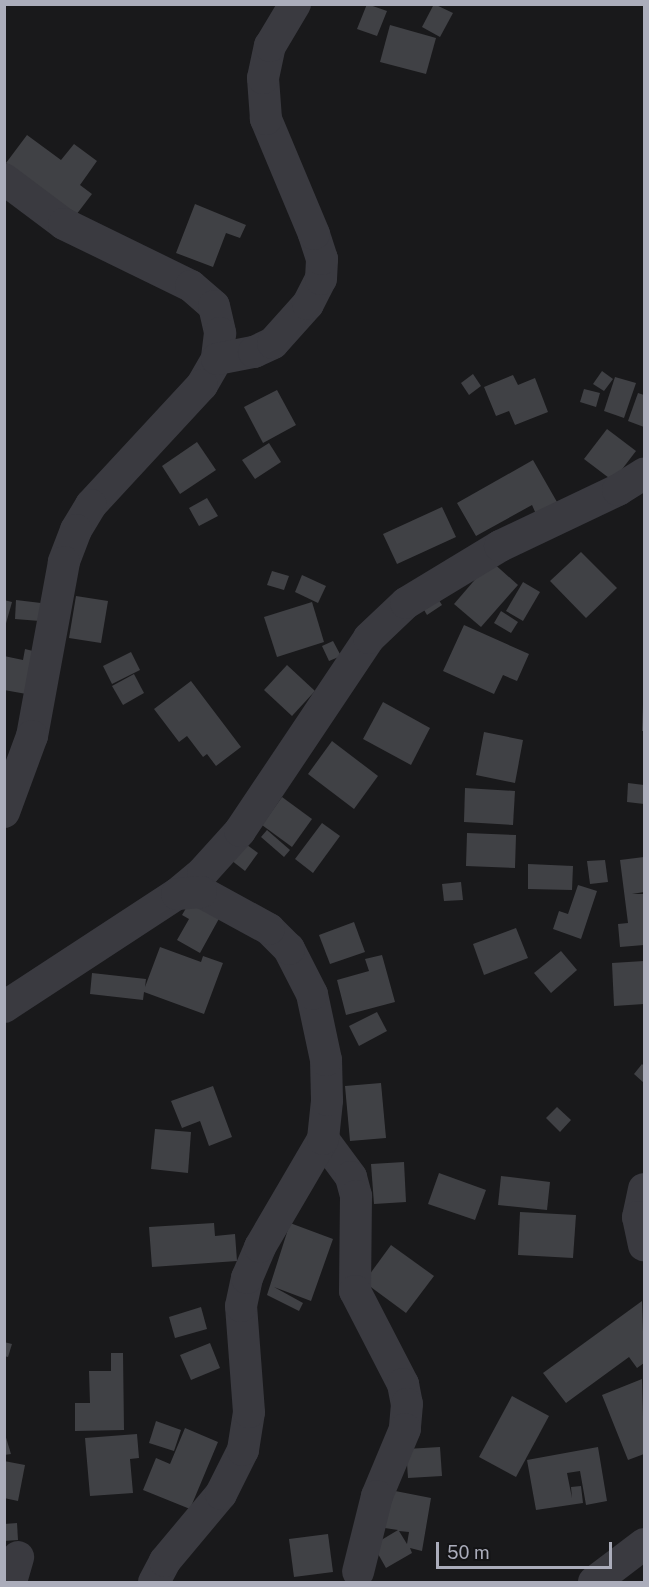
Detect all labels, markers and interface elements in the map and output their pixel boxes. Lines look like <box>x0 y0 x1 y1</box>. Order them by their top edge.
scale bar <box>439 1530 614 1568</box>
text: 50 m <box>447 1542 490 1563</box>

